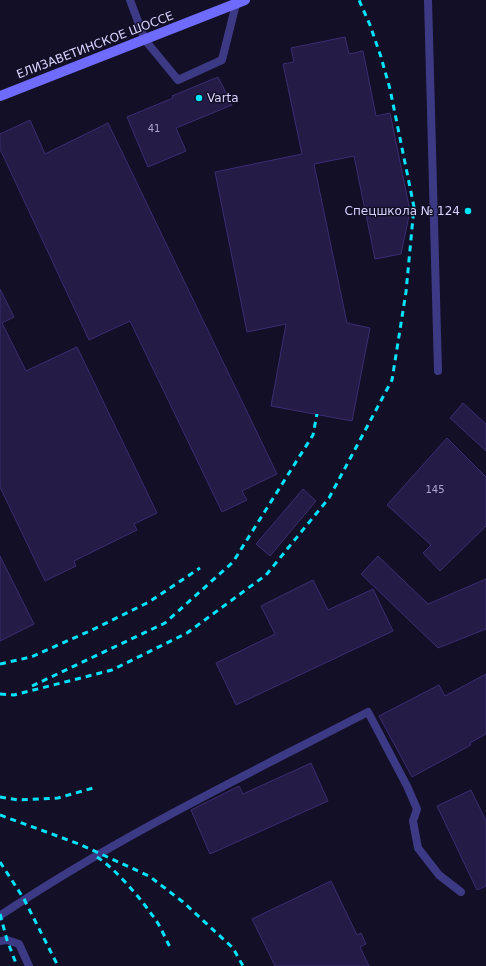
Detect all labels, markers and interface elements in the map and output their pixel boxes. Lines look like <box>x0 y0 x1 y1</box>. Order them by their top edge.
street label: ЕЛИЗАВЕТИНСКОЕ ШОССЕ <box>15 9 175 81</box>
place label: Varta <box>207 91 239 105</box>
marker: Varta <box>194 93 204 103</box>
house number: 41 <box>148 123 160 134</box>
place label: Спецшкола № 124 <box>345 204 460 218</box>
marker: Спецшкола № 124 <box>463 206 473 216</box>
house number: 145 <box>425 484 445 495</box>

